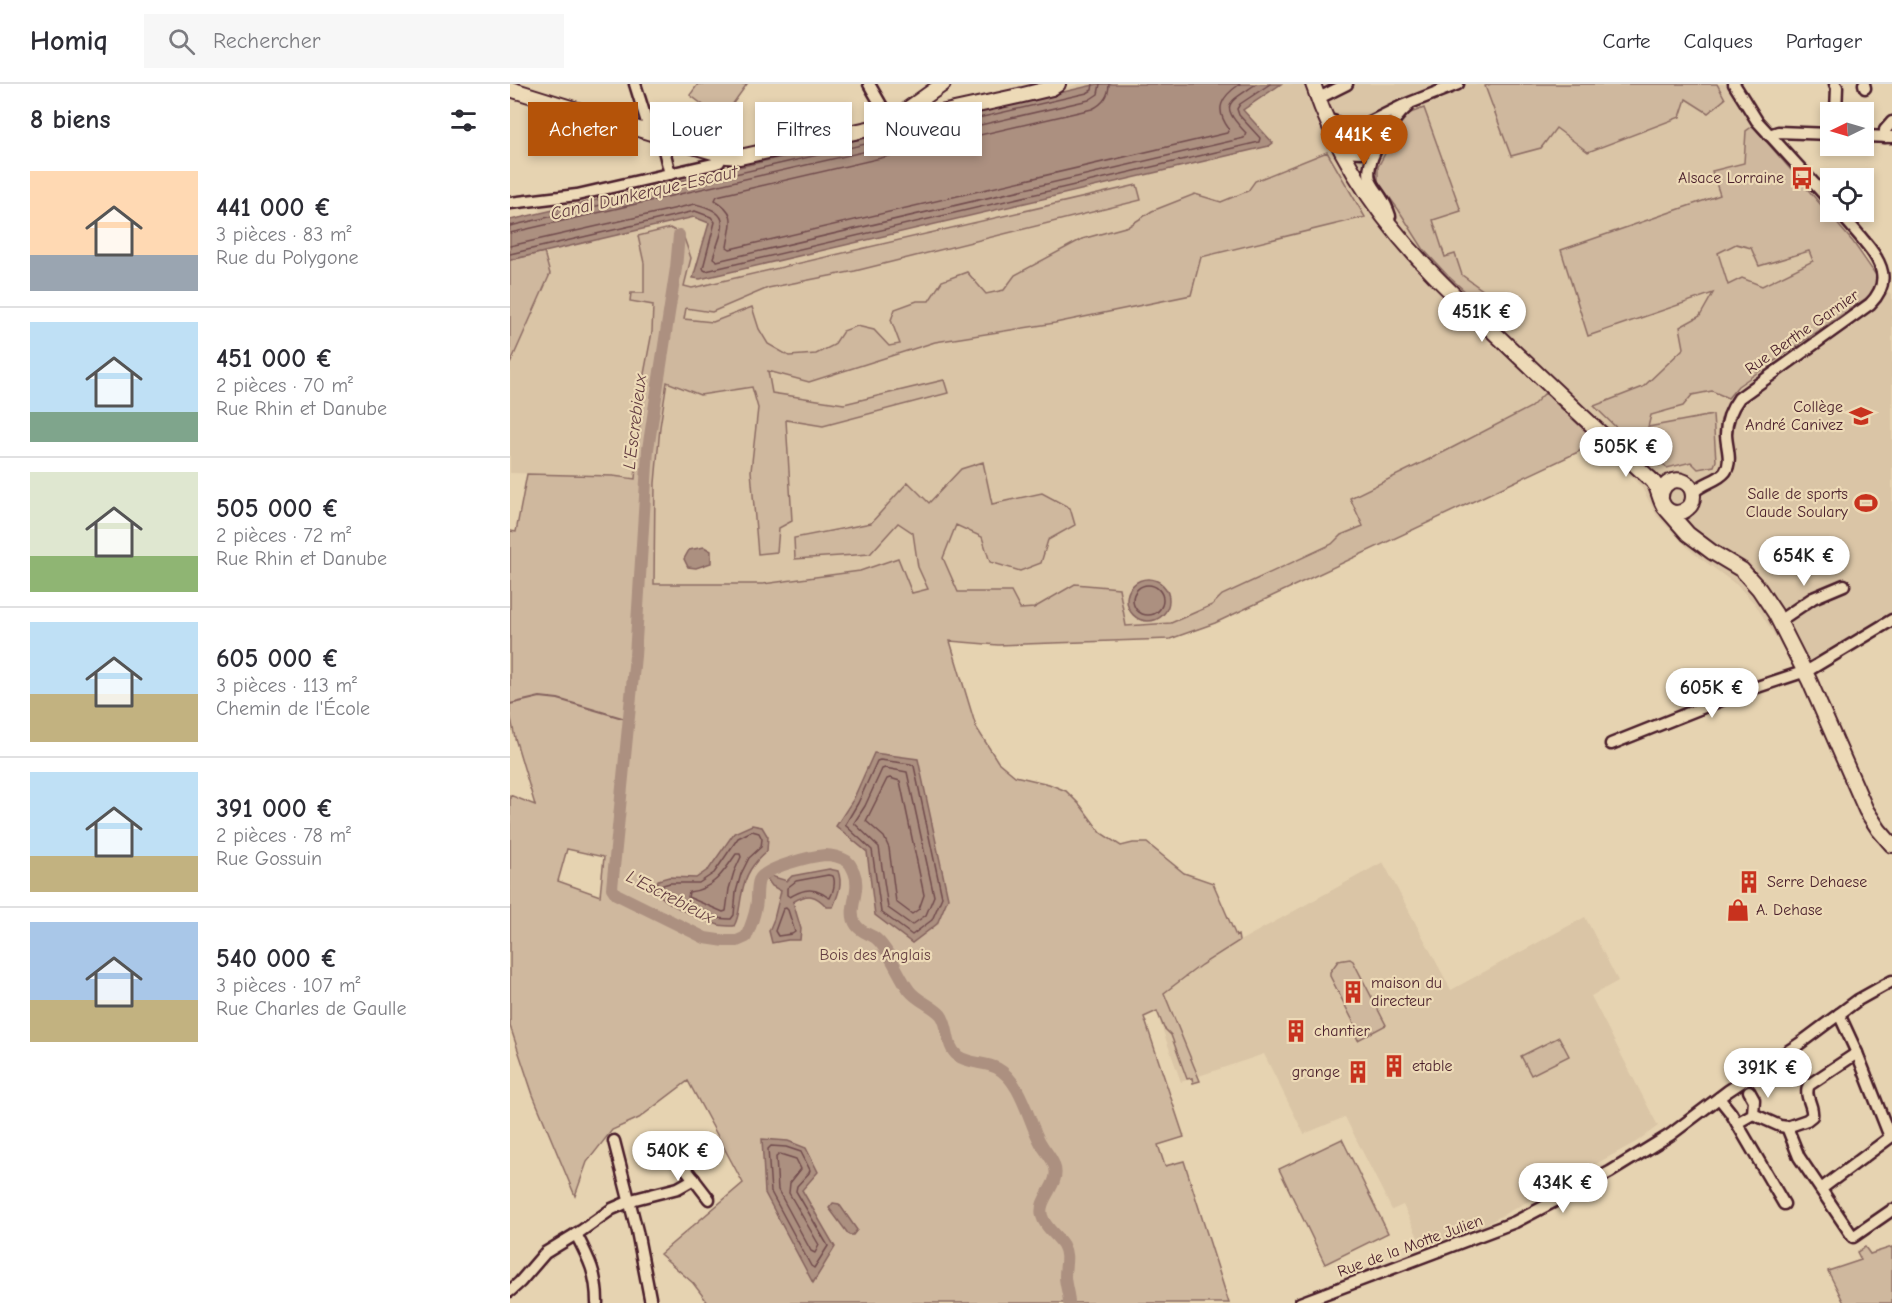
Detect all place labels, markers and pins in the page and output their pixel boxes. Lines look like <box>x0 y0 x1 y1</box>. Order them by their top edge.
pin: 441K € <box>1315 115 1413 166</box>
bus stop icon: Alsace Lorraine <box>1789 165 1815 191</box>
place label: Alsace Lorraine <box>1678 169 1784 187</box>
pin: 451K € <box>1433 292 1531 343</box>
place label: Collège André Canivez <box>1745 398 1843 434</box>
school or university icon: Collège André Canivez <box>1848 403 1874 429</box>
pin: 505K € <box>1577 427 1675 478</box>
place label: Salle de sports Claude Soulary <box>1746 485 1849 521</box>
sports icon: Salle de sports Claude Soulary <box>1853 490 1879 516</box>
pin: 654K € <box>1755 536 1853 587</box>
pin: 605K € <box>1663 668 1761 719</box>
building icon: Serre Dehaese <box>1736 869 1762 895</box>
place label: Serre Dehaese <box>1767 873 1867 891</box>
shop icon: A. Dehase <box>1725 897 1751 923</box>
place label: A. Dehase <box>1756 901 1823 919</box>
place label: maison du directeur <box>1371 974 1442 1010</box>
building icon: maison du directeur <box>1340 979 1366 1005</box>
building icon: chantier <box>1283 1018 1309 1044</box>
place label: chantier <box>1314 1022 1371 1040</box>
pin: 391K € <box>1719 1048 1817 1099</box>
building icon: etable <box>1381 1053 1407 1079</box>
place label: etable <box>1412 1057 1452 1075</box>
building icon: grange <box>1345 1059 1371 1085</box>
place label: grange <box>1292 1063 1340 1081</box>
pin: 540K € <box>629 1131 727 1182</box>
pin: 434K € <box>1514 1163 1612 1214</box>

